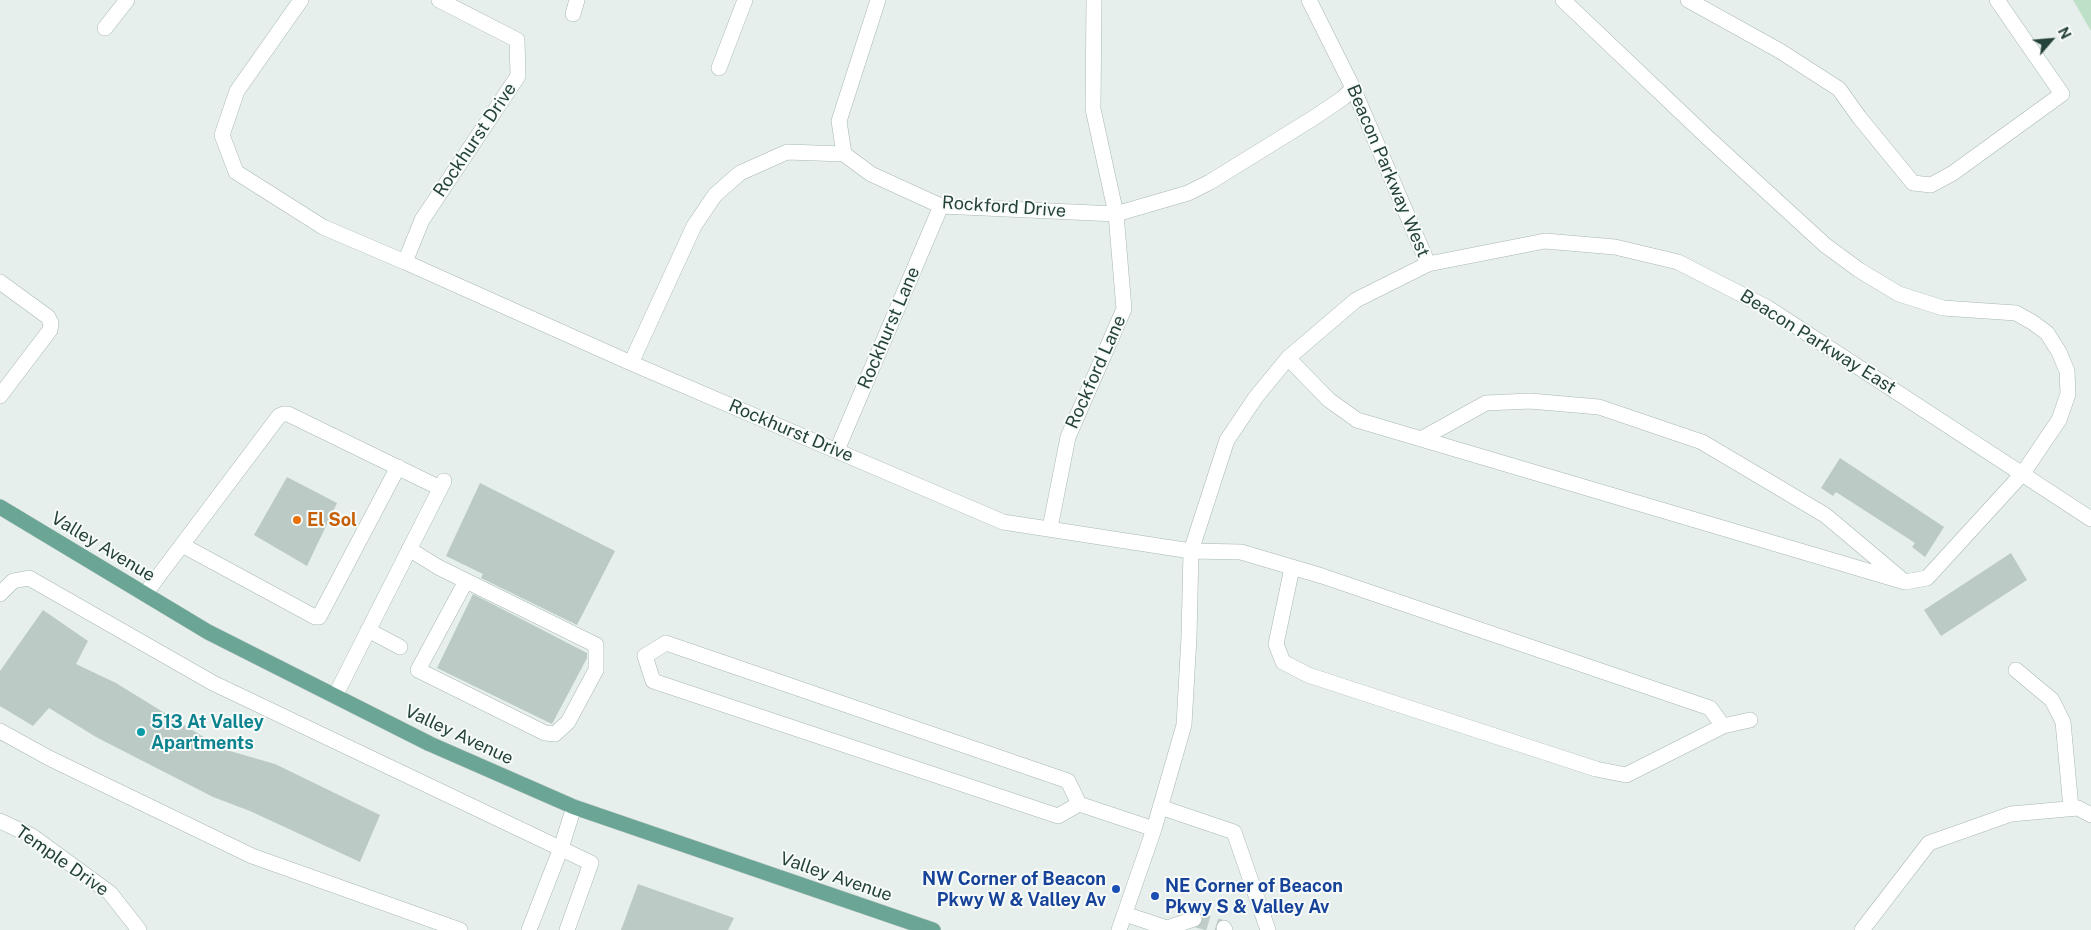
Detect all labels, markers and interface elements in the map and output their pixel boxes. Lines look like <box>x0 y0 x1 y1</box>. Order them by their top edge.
north arrow <box>2026 15 2076 65</box>
text: N <box>2055 25 2074 42</box>
street label: Rockhurst Drive <box>429 79 521 201</box>
street label: Beacon Parkway West <box>1342 81 1434 261</box>
street label: Rockford Drive <box>941 192 1067 222</box>
street label: Rockhurst Lane <box>854 264 924 392</box>
street label: Beacon Parkway East <box>1736 285 1900 399</box>
street label: Rockford Lane <box>1061 312 1131 432</box>
street label: Rockhurst Drive <box>726 395 856 467</box>
street label: Valley Avenue <box>47 508 159 586</box>
place label: El Sol <box>307 509 357 531</box>
marker: El Sol <box>291 514 303 526</box>
street label: Valley Avenue <box>401 700 517 770</box>
place label: 513 At Valley Apartments <box>151 711 264 754</box>
marker: 513 At Valley Apartments <box>135 726 147 738</box>
street label: Temple Drive <box>11 821 113 901</box>
street label: Valley Avenue <box>777 848 895 906</box>
place label: NW Corner of Beacon Pkwy W & Valley Av <box>922 868 1106 911</box>
place label: NE Corner of Beacon Pkwy S & Valley Av <box>1165 875 1343 918</box>
marker: NW Corner of Beacon Pkwy W & Valley Av <box>1110 883 1122 895</box>
marker: NE Corner of Beacon Pkwy S & Valley Av <box>1149 890 1161 902</box>

